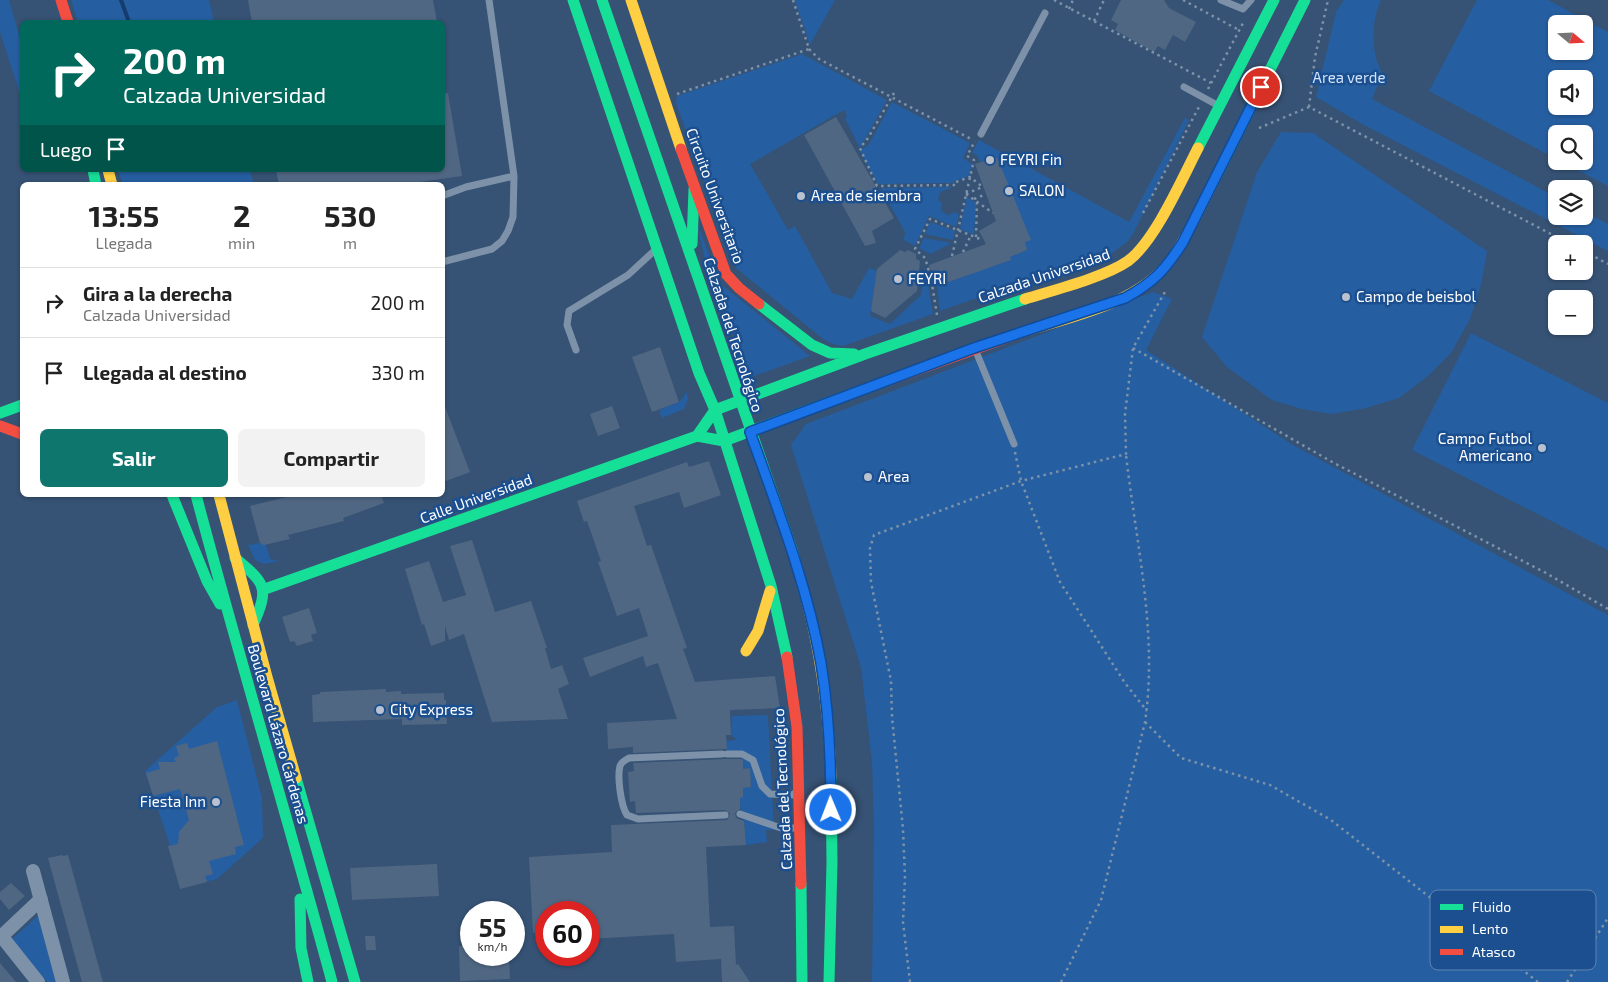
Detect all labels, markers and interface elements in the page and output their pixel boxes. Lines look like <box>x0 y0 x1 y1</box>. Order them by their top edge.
north arrow <box>1548 15 1592 60</box>
map controls <box>1548 15 1593 335</box>
text: 200 m <box>123 39 226 81</box>
icon: right <box>40 40 105 105</box>
pin <box>1240 66 1282 108</box>
park label: Area verde <box>1313 68 1385 86</box>
button: sound <box>1548 70 1593 115</box>
icon: arrive <box>1247 73 1275 101</box>
text: Calzada Universidad <box>123 81 326 107</box>
street label: Circuito Universitario <box>683 125 749 266</box>
button: search <box>1548 125 1593 170</box>
icon: arrive <box>102 135 130 163</box>
text: Luego <box>40 138 92 161</box>
place label: FEYRI Fin <box>1000 150 1062 168</box>
marker: FEYRI Fin <box>984 154 996 166</box>
button: layers <box>1548 180 1593 225</box>
place label: SALON <box>1019 181 1065 199</box>
marker: SALON <box>1003 185 1015 197</box>
place label: Area de siembra <box>811 186 921 204</box>
marker: Area de siembra <box>795 190 807 202</box>
text: 13:55 <box>89 197 159 233</box>
text: 2 <box>233 197 250 233</box>
text: 530 <box>324 197 376 233</box>
text: Llegada <box>95 233 153 252</box>
text: min <box>228 233 255 252</box>
text: m <box>343 233 357 252</box>
button: + <box>1548 235 1593 280</box>
street label: Calzada Universidad <box>975 244 1112 306</box>
street label: Calzada del Tecnológico <box>700 255 767 414</box>
place label: FEYRI <box>908 269 946 287</box>
marker: FEYRI <box>892 273 904 285</box>
text: Gira a la derecha <box>83 282 232 305</box>
place label: Campo de beisbol <box>1356 287 1477 305</box>
icon: right <box>40 289 68 317</box>
button: − <box>1548 290 1593 335</box>
text: 200 m <box>371 291 425 314</box>
marker: Campo de beisbol <box>1340 291 1352 303</box>
text: Calzada Universidad <box>83 305 231 324</box>
icon: arrive <box>40 359 68 387</box>
text: Llegada al destino <box>83 361 247 384</box>
text: 330 m <box>372 361 425 384</box>
button: Salir <box>40 429 228 487</box>
button: Compartir <box>238 429 425 487</box>
place label: Campo Futbol Americano <box>1438 429 1533 464</box>
marker: Campo Futbol Americano <box>1536 442 1548 454</box>
place label: Area <box>878 467 909 485</box>
street label: Calle Universidad <box>417 469 534 527</box>
marker: Area <box>862 471 874 483</box>
street label: Boulevard Lázaro Cárdenas <box>245 642 313 826</box>
place label: City Express <box>390 700 473 718</box>
marker: City Express <box>374 704 386 716</box>
street label: Calzada del Tecnológico <box>769 708 795 870</box>
position arrow <box>804 783 856 835</box>
place label: Fiesta Inn <box>140 792 206 810</box>
marker: Fiesta Inn <box>210 796 222 808</box>
legend <box>1430 890 1596 970</box>
text: Fluido <box>1472 898 1511 915</box>
speed limit sign: 60 <box>535 901 600 966</box>
text: 55 <box>479 912 506 942</box>
text: Lento <box>1472 920 1508 937</box>
text: km/h <box>478 939 507 953</box>
text: Atasco <box>1472 943 1515 960</box>

